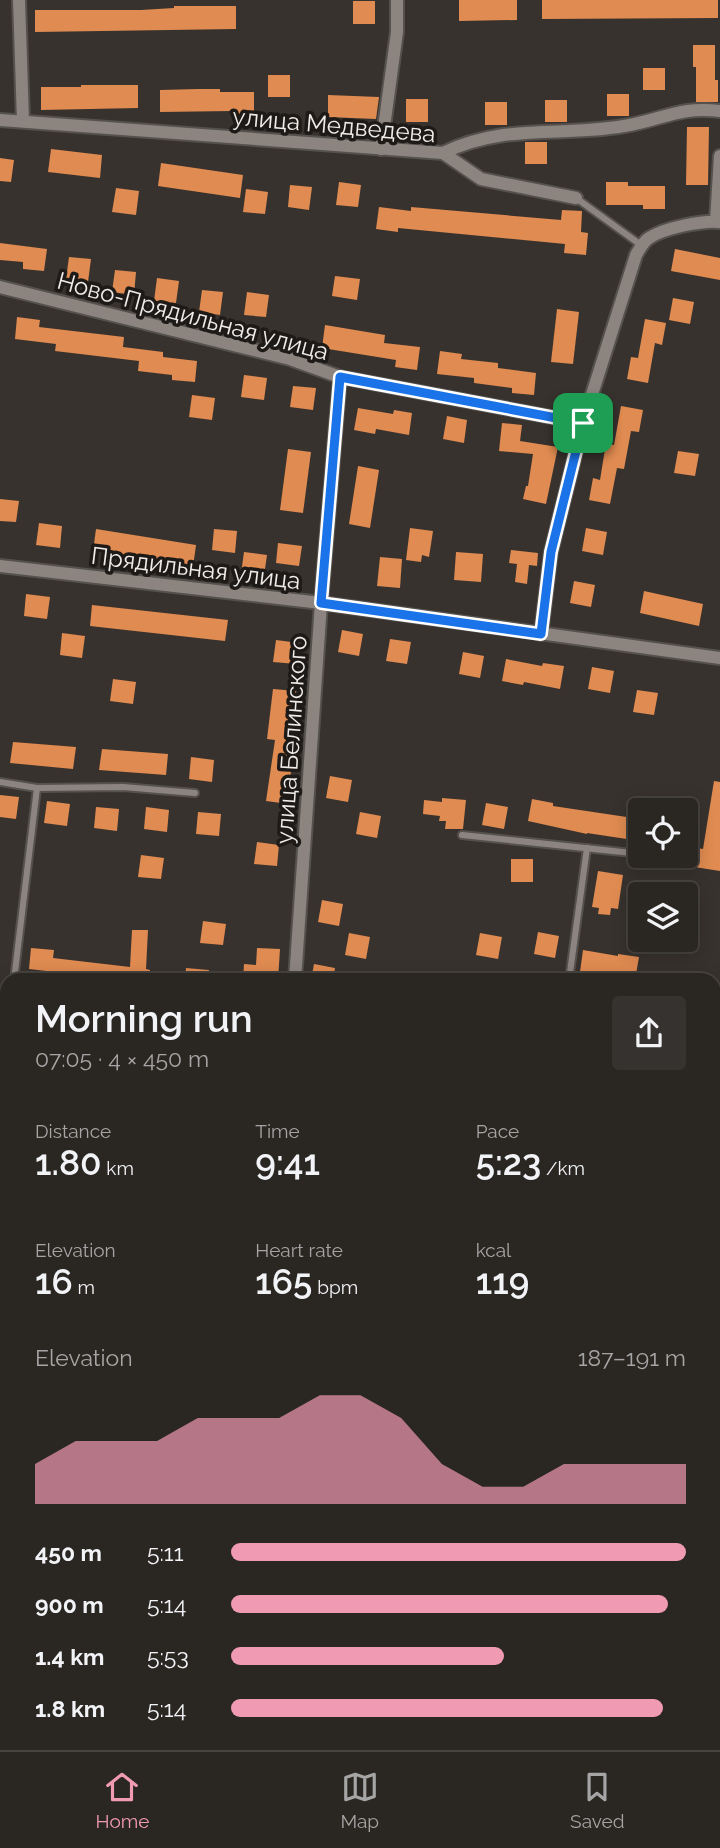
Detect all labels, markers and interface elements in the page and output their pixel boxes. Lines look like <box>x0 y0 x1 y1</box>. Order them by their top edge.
street label: улица Медведева <box>231 102 437 148</box>
street label: Ново-Прядильная улица <box>54 266 332 366</box>
pin <box>553 393 613 453</box>
icon: arrive <box>564 404 602 442</box>
street label: Прядильная улица <box>90 541 302 595</box>
street label: улица Белинского <box>269 635 313 845</box>
map controls <box>628 798 698 952</box>
button: locate <box>628 798 698 868</box>
button: layers <box>628 882 698 952</box>
text: Morning run <box>35 996 253 1041</box>
button: share <box>612 996 686 1070</box>
text: 07:05 · 4 × 450 m <box>35 1045 209 1072</box>
text: Distance <box>35 1120 111 1142</box>
text: Time <box>255 1120 300 1142</box>
text: Pace <box>476 1120 519 1142</box>
text: 1.80 <box>35 1142 101 1183</box>
text: 9:41 <box>255 1142 320 1183</box>
text: 5:23 <box>476 1142 541 1183</box>
text: km <box>101 1157 134 1179</box>
text: /km <box>541 1157 585 1179</box>
text: Elevation <box>35 1239 116 1261</box>
text: Heart rate <box>255 1239 343 1261</box>
text: kcal <box>476 1239 511 1261</box>
text: 16 <box>35 1261 73 1302</box>
text: 165 <box>255 1261 312 1302</box>
text: 119 <box>476 1261 529 1302</box>
text: m <box>73 1276 95 1298</box>
text: bpm <box>312 1276 358 1298</box>
text: Elevation <box>35 1344 133 1371</box>
text: 187–191 m <box>578 1344 686 1371</box>
text: 450 m <box>35 1539 102 1566</box>
text: 5:11 <box>147 1539 184 1566</box>
text: 900 m <box>35 1591 104 1618</box>
text: 5:14 <box>147 1591 186 1618</box>
text: 1.4 km <box>35 1643 104 1670</box>
text: 5:53 <box>147 1643 189 1670</box>
text: 1.8 km <box>35 1695 105 1722</box>
text: 5:14 <box>147 1695 186 1722</box>
tab: Home <box>96 1768 149 1832</box>
tab: Map <box>340 1768 379 1832</box>
tab: Saved <box>570 1768 624 1832</box>

